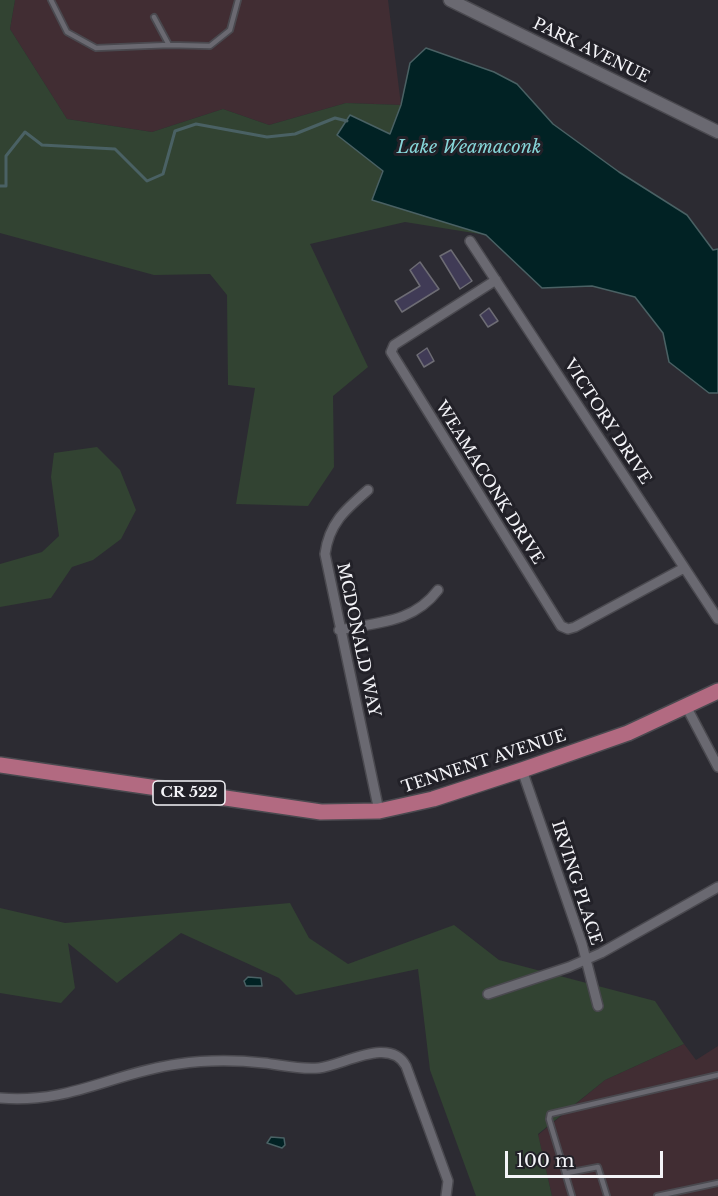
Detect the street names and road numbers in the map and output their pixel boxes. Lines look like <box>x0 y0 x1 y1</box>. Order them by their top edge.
street label: PARK AVENUE <box>530 14 652 88</box>
street label: VICTORY DRIVE <box>559 356 655 488</box>
street label: WEAMACONK DRIVE <box>431 398 547 568</box>
street label: MCDONALD WAY <box>332 561 384 719</box>
street label: TENNENT AVENUE <box>399 726 569 798</box>
road number: CR 522 <box>153 781 225 805</box>
street label: IRVING PLACE <box>547 818 605 948</box>

